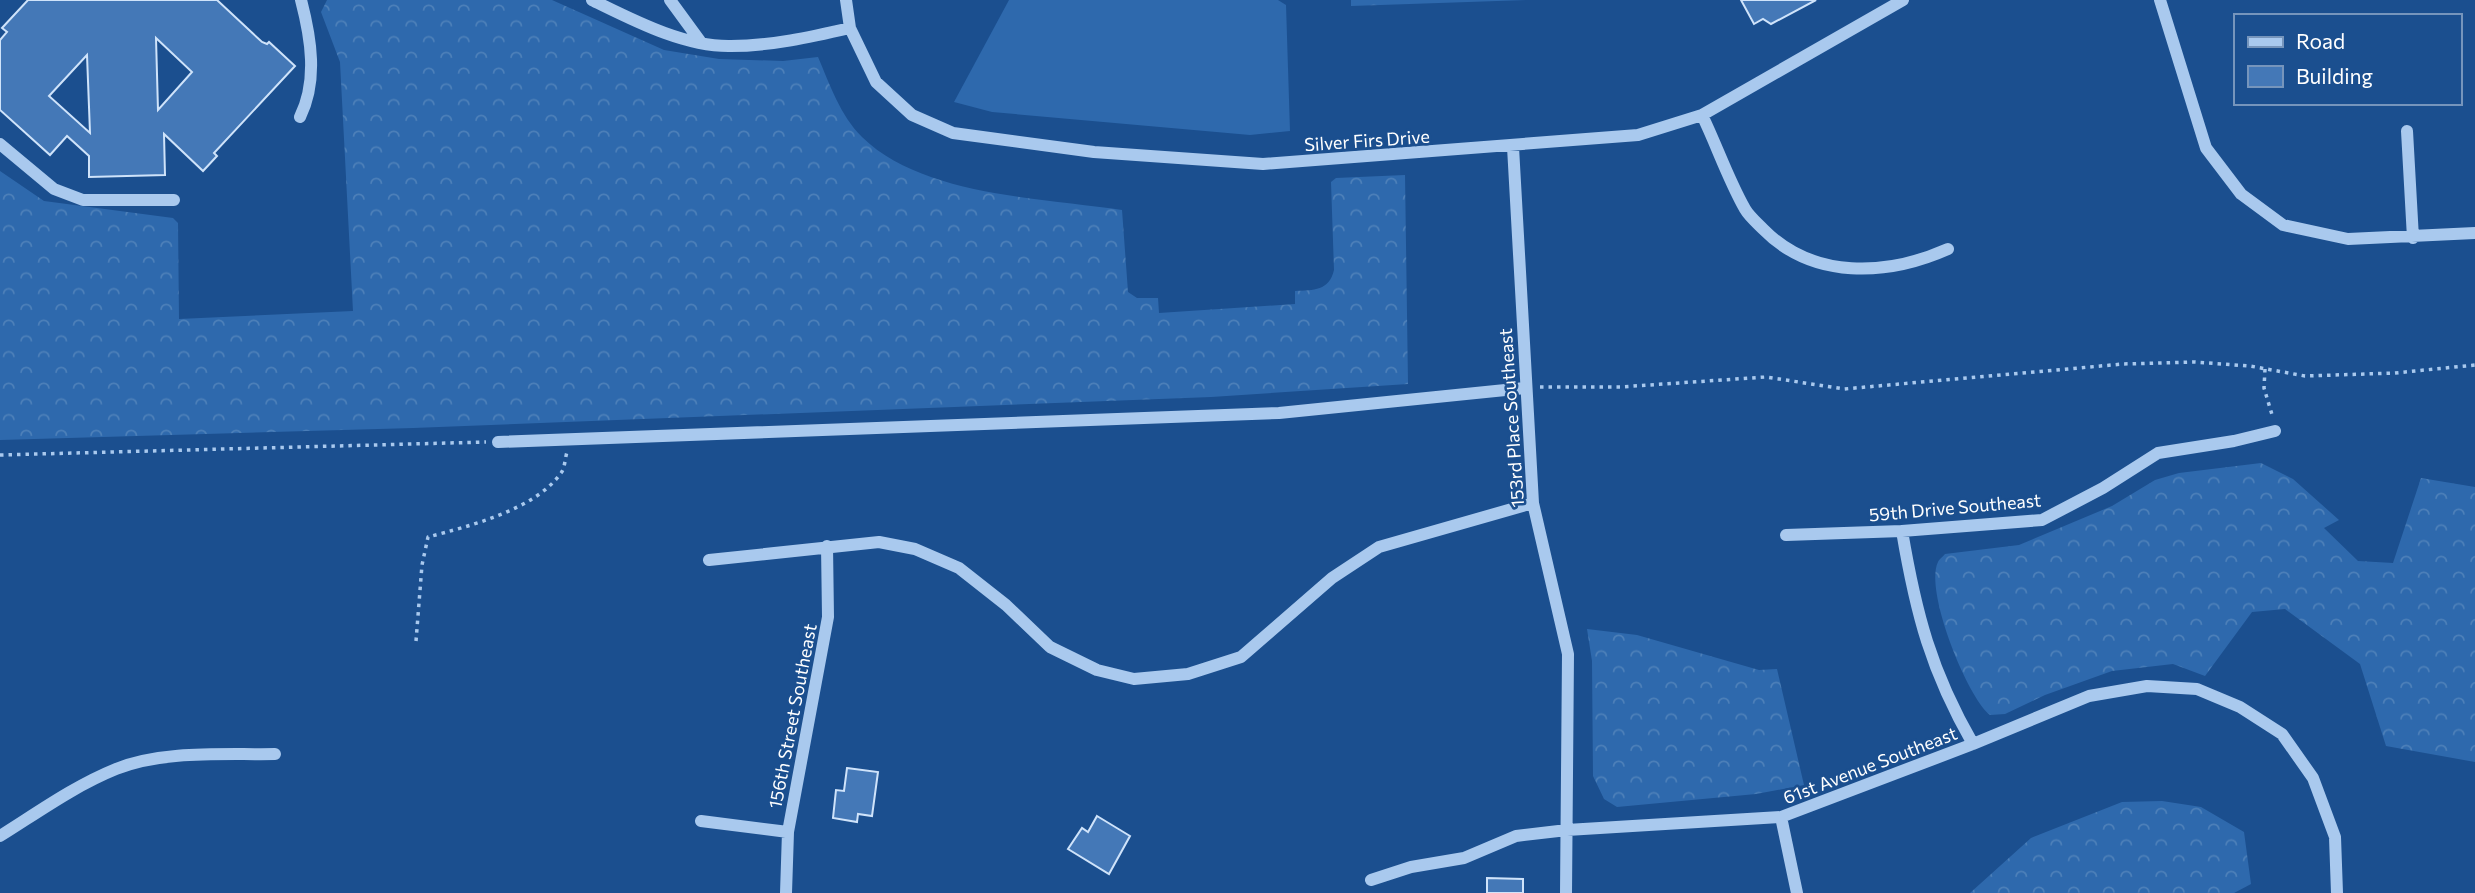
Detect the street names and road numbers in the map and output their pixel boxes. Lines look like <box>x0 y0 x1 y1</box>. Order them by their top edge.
street label: Silver Firs Drive <box>1304 125 1430 155</box>
street label: 153rd Place Southeast <box>1494 328 1528 508</box>
street label: 59th Drive Southeast <box>1868 489 2042 525</box>
street label: 156th Street Southeast <box>763 622 821 810</box>
street label: 61st Avenue Southeast <box>1780 722 1960 808</box>

